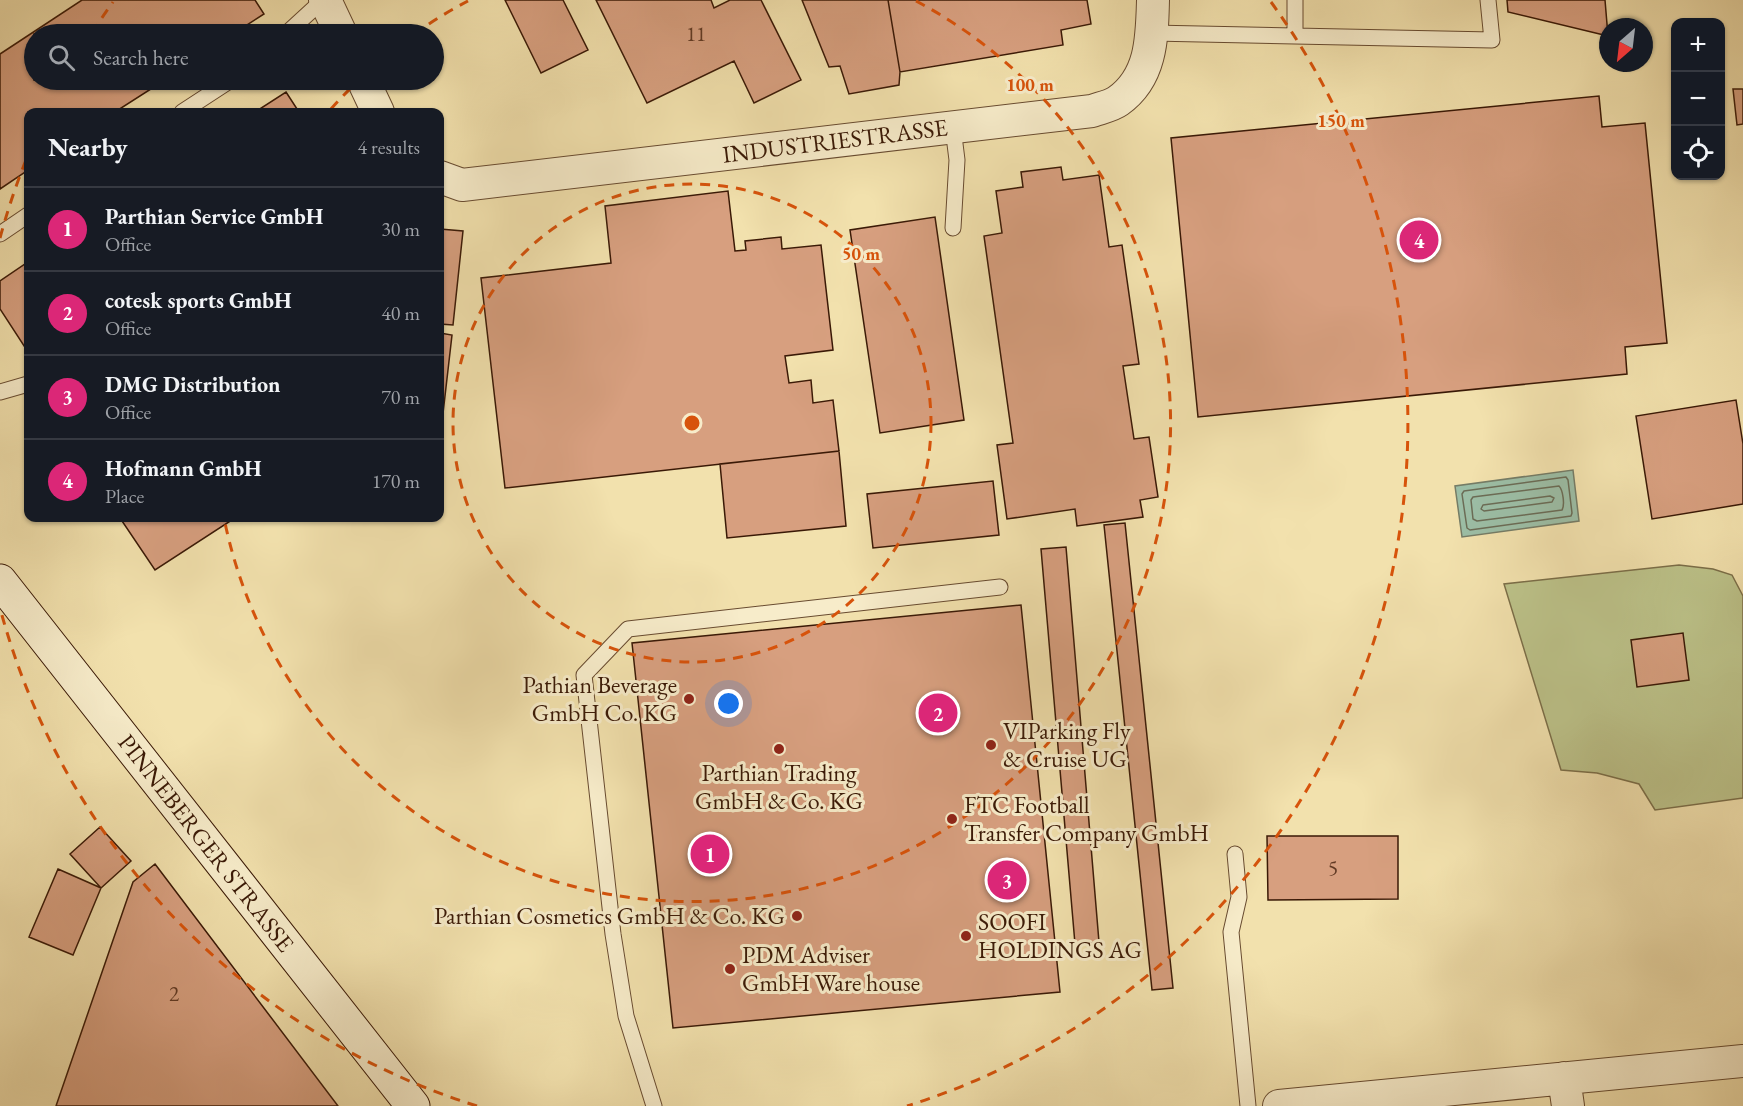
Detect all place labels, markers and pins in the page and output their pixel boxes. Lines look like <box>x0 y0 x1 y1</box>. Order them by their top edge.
pin: 4 <box>1400 218 1438 262</box>
centre of rings <box>682 413 702 433</box>
place label: Pathian Beverage GmbH Co. KG <box>522 669 677 728</box>
pin: 2 <box>918 690 958 736</box>
marker: Pathian Beverage GmbH Co. KG <box>682 692 696 706</box>
place label: VIParking Fly & Cruise UG <box>1003 715 1131 774</box>
marker: VIParking Fly & Cruise UG <box>984 738 998 752</box>
marker: Parthian Trading GmbH & Co. KG <box>772 742 786 756</box>
place label: Parthian Trading GmbH & Co. KG <box>695 757 863 816</box>
place label: FTC Football Transfer Company GmbH <box>964 789 1209 848</box>
marker: FTC Football Transfer Company GmbH <box>945 812 959 826</box>
pin: 1 <box>690 832 730 876</box>
pin: 3 <box>988 858 1026 902</box>
place label: Parthian Cosmetics GmbH & Co. KG <box>434 900 785 931</box>
place label: SOOFI HOLDINGS AG <box>978 906 1142 965</box>
marker: Parthian Cosmetics GmbH & Co. KG <box>790 909 804 923</box>
marker: SOOFI HOLDINGS AG <box>959 929 973 943</box>
place label: PDM Adviser GmbH Ware house <box>742 939 920 998</box>
marker: PDM Adviser GmbH Ware house <box>723 962 737 976</box>

